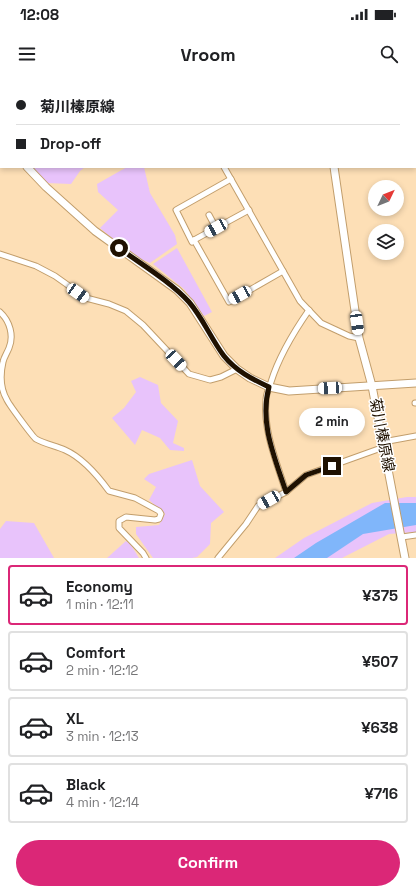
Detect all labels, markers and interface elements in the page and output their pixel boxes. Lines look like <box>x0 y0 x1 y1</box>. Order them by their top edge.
text: 12:08 <box>20 5 59 24</box>
icon: menu <box>16 43 38 65</box>
text: Vroom <box>180 43 236 66</box>
icon: search <box>378 43 400 65</box>
text: 菊川榛原線 <box>40 97 115 116</box>
text: Drop-off <box>40 134 101 153</box>
north arrow <box>368 180 404 216</box>
map controls <box>368 180 404 260</box>
car <box>203 217 229 239</box>
button: layers <box>368 224 404 260</box>
route start <box>110 239 128 257</box>
car <box>65 281 91 305</box>
car <box>227 284 253 306</box>
car <box>349 310 365 336</box>
car <box>163 347 189 373</box>
car <box>318 381 342 395</box>
street label: 菊川榛原線 <box>366 396 399 474</box>
callout: 2 min <box>299 408 365 436</box>
text: 2 min <box>315 413 349 430</box>
route end <box>323 457 341 475</box>
car <box>256 489 282 511</box>
icon: car <box>18 577 54 613</box>
text: Economy <box>66 577 133 596</box>
text: ¥375 <box>362 586 398 605</box>
text: 1 min · 12:11 <box>66 596 134 613</box>
icon: car <box>18 643 54 679</box>
text: Comfort <box>66 643 126 662</box>
text: ¥507 <box>362 652 398 671</box>
text: 2 min · 12:12 <box>66 662 138 679</box>
icon: car <box>18 709 54 745</box>
text: XL <box>66 709 84 728</box>
text: ¥638 <box>361 718 398 737</box>
text: 3 min · 12:13 <box>66 728 139 745</box>
icon: car <box>18 775 54 811</box>
text: Black <box>66 775 106 794</box>
text: ¥716 <box>364 784 398 803</box>
text: 4 min · 12:14 <box>66 794 139 811</box>
button: Confirm <box>16 840 400 886</box>

